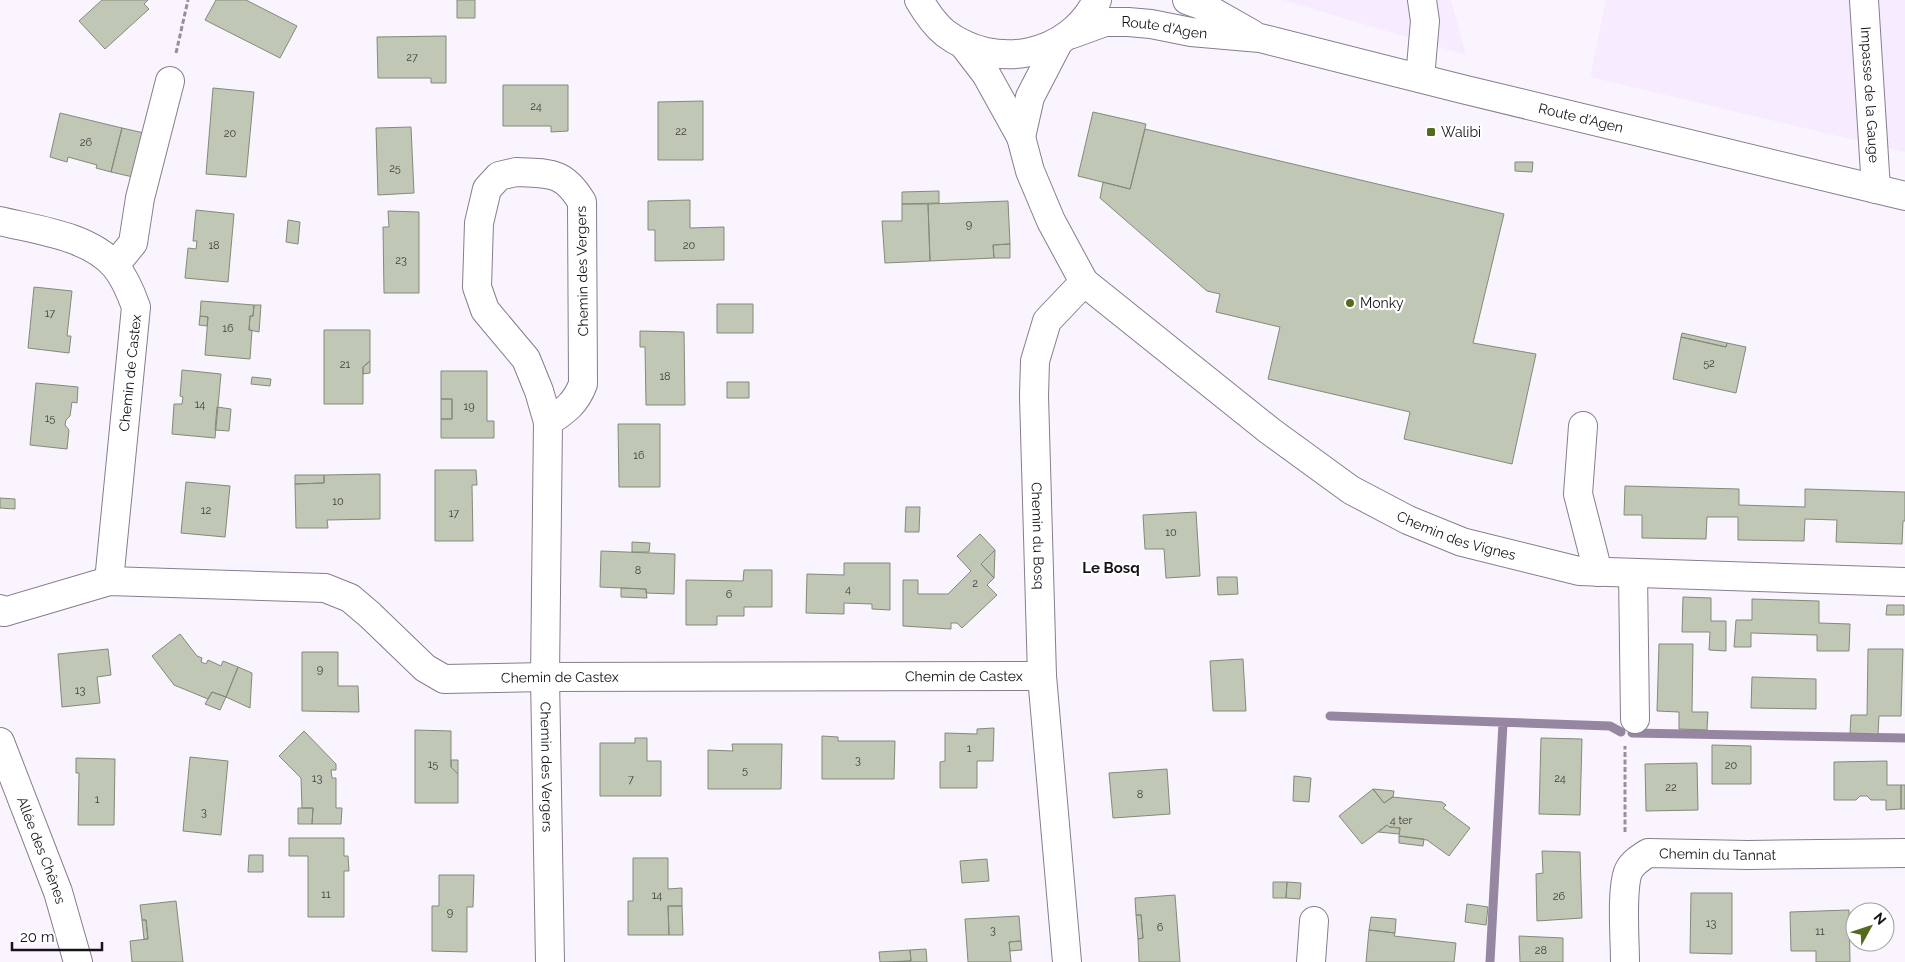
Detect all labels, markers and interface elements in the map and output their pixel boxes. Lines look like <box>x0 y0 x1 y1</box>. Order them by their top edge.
street label: Route d'Agen <box>1121 14 1208 41</box>
street label: Impasse de la Gauge <box>1858 26 1882 163</box>
house number: 27 <box>406 51 418 64</box>
house number: 24 <box>530 100 542 113</box>
street label: Route d'Agen <box>1537 100 1625 136</box>
place label: Walibi <box>1441 124 1481 140</box>
house number: 22 <box>675 125 687 138</box>
marker: Walibi <box>1425 126 1437 138</box>
house number: 20 <box>224 127 236 140</box>
house number: 26 <box>80 136 93 149</box>
house number: 25 <box>389 162 401 175</box>
street label: Chemin des Vergers <box>573 205 591 336</box>
house number: 9 <box>966 218 972 231</box>
house number: 18 <box>208 239 220 252</box>
house number: 20 <box>683 239 695 252</box>
house number: 23 <box>395 254 407 267</box>
place label: Monky <box>1360 295 1404 311</box>
marker: Monky <box>1344 297 1356 309</box>
house number: 17 <box>45 307 55 320</box>
street label: Chemin de Castex <box>116 314 144 432</box>
house number: 16 <box>222 322 234 335</box>
house number: 52 <box>1703 357 1715 370</box>
house number: 21 <box>340 358 351 371</box>
house number: 18 <box>659 370 671 383</box>
house number: 14 <box>195 398 205 411</box>
house number: 19 <box>463 400 475 413</box>
house number: 15 <box>45 412 55 425</box>
house number: 16 <box>633 449 645 462</box>
street label: Chemin du Bosq <box>1028 482 1048 590</box>
house number: 10 <box>332 495 344 508</box>
house number: 12 <box>201 504 211 517</box>
house number: 17 <box>449 507 459 520</box>
street label: Chemin des Vignes <box>1394 508 1518 563</box>
house number: 10 <box>1165 526 1177 539</box>
district label: Le Bosq <box>1082 559 1140 577</box>
house number: 8 <box>635 564 641 577</box>
house number: 2 <box>972 577 978 590</box>
house number: 4 <box>845 583 851 596</box>
house number: 6 <box>726 588 733 601</box>
house number: 9 <box>317 663 323 676</box>
street label: Chemin de Castex <box>905 668 1023 684</box>
street label: Chemin de Castex <box>501 669 619 686</box>
house number: 13 <box>75 684 85 697</box>
street label: Chemin des Vergers <box>537 702 556 833</box>
house number: 1 <box>967 742 972 755</box>
house number: 3 <box>855 754 861 767</box>
house number: 15 <box>428 758 438 771</box>
house number: 20 <box>1725 759 1737 772</box>
house number: 5 <box>742 764 748 777</box>
house number: 13 <box>312 772 322 785</box>
house number: 24 <box>1554 772 1566 785</box>
house number: 7 <box>628 773 634 786</box>
house number: 22 <box>1665 781 1677 794</box>
house number: 8 <box>1137 788 1143 801</box>
house number: 1 <box>95 793 100 806</box>
street label: Allée des Chênes <box>14 794 69 906</box>
house number: 3 <box>201 806 207 819</box>
house number: 4 ter <box>1390 814 1412 827</box>
street label: Chemin du Tannat <box>1659 845 1777 863</box>
house number: 11 <box>321 888 331 901</box>
house number: 14 <box>652 889 662 902</box>
house number: 26 <box>1553 890 1566 903</box>
north arrow <box>1845 902 1895 952</box>
house number: 9 <box>447 906 453 919</box>
text: N <box>1870 909 1890 928</box>
house number: 13 <box>1706 917 1716 930</box>
scale bar <box>12 920 102 952</box>
house number: 6 <box>1157 921 1164 934</box>
house number: 3 <box>990 924 996 937</box>
house number: 11 <box>1815 925 1825 938</box>
text: 20 m <box>20 928 55 946</box>
house number: 28 <box>1535 944 1547 957</box>

